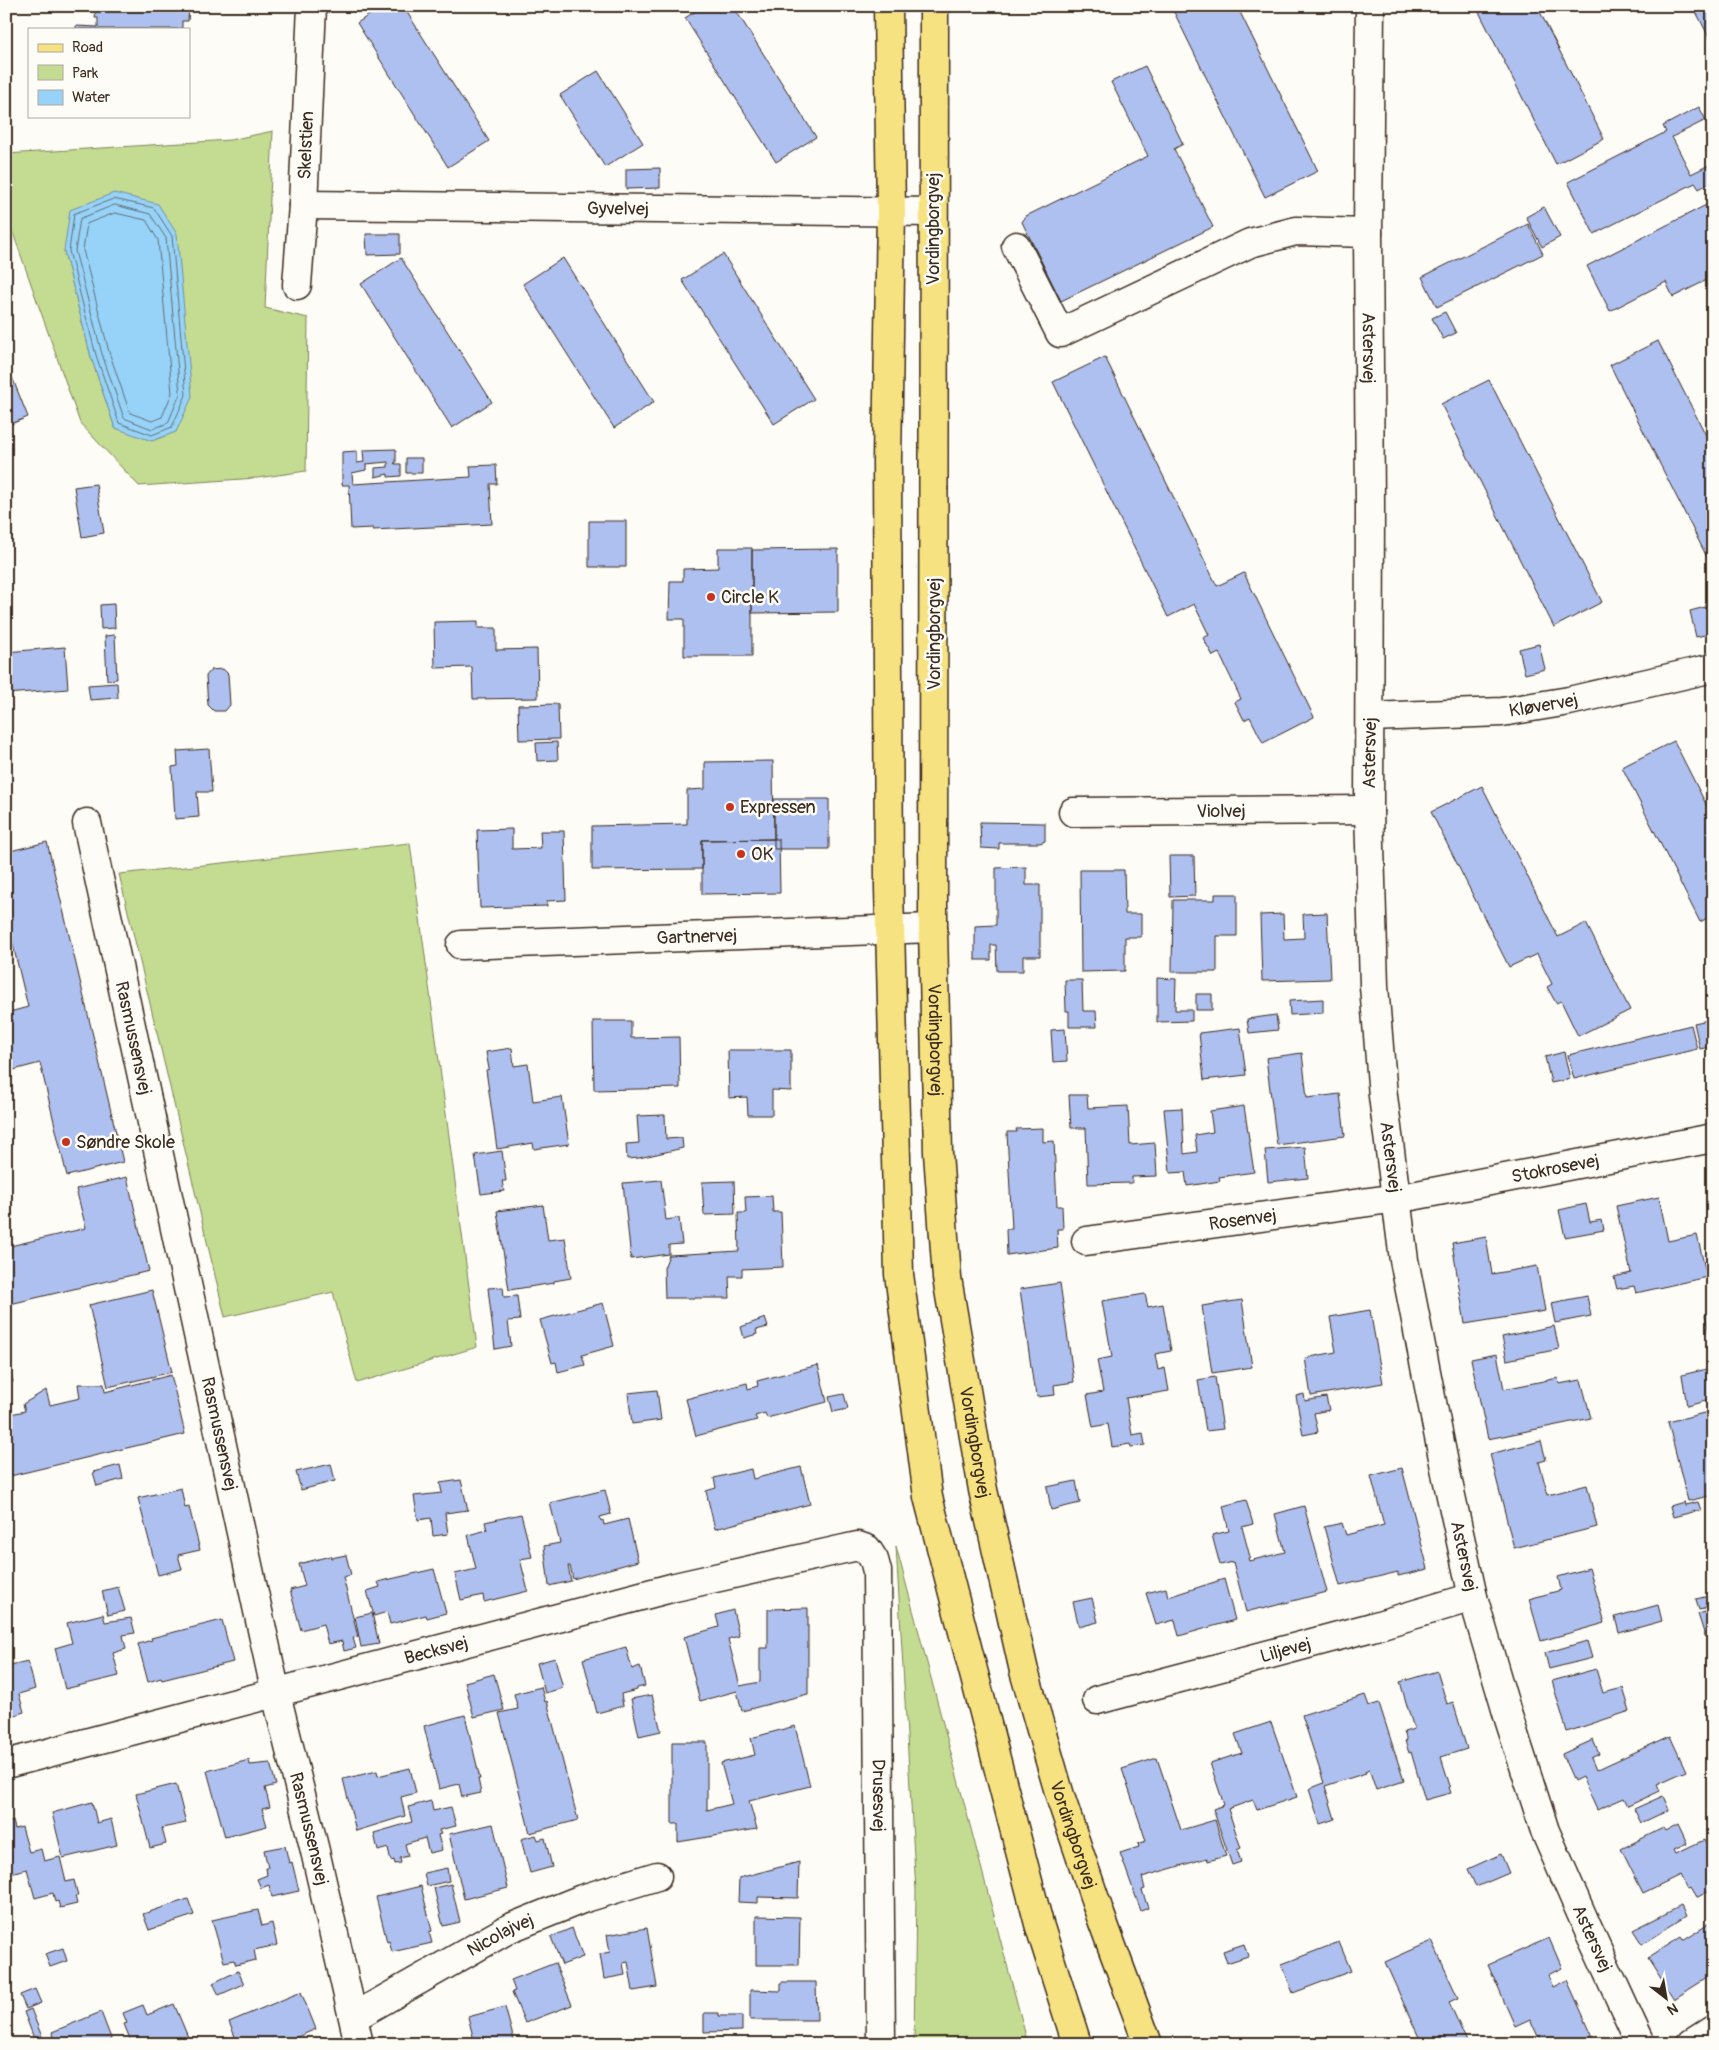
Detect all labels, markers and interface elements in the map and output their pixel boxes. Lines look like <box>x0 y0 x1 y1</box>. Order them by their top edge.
legend <box>28 28 190 118</box>
text: Road <box>72 38 103 57</box>
text: Park <box>72 64 99 83</box>
text: Water <box>72 88 111 107</box>
street label: Skelstien <box>293 111 319 180</box>
street label: Vordingborgvej <box>922 173 945 285</box>
street label: Gyvelvej <box>587 197 649 220</box>
street label: Astersvej <box>1357 312 1381 384</box>
street label: Vordingborgvej <box>923 578 946 690</box>
place label: Circle K <box>721 586 779 609</box>
marker: Circle K <box>705 591 717 603</box>
street label: Kløvervej <box>1507 688 1580 722</box>
street label: Astersvej <box>1358 717 1382 789</box>
place label: Expressen <box>740 796 816 819</box>
street label: Violvej <box>1196 799 1246 823</box>
marker: Expressen <box>724 801 736 813</box>
place label: OK <box>751 843 773 866</box>
marker: OK <box>735 848 747 860</box>
street label: Gartnervej <box>656 924 738 949</box>
street label: Rasmussensvej <box>110 979 157 1097</box>
street label: Vordingborgvej <box>923 983 948 1097</box>
street label: Astersvej <box>1375 1120 1407 1194</box>
place label: Søndre Skole <box>76 1131 175 1154</box>
marker: Søndre Skole <box>60 1136 72 1148</box>
street label: Stokrosevej <box>1510 1149 1601 1188</box>
street label: Rosenvej <box>1207 1203 1278 1235</box>
street label: Rasmussensvej <box>196 1375 243 1493</box>
street label: Vordingborgvej <box>954 1385 996 1500</box>
street label: Astersvej <box>1445 1519 1483 1594</box>
street label: Becksvej <box>402 1631 471 1670</box>
street label: Liljevej <box>1257 1632 1313 1668</box>
street label: Drusesvej <box>867 1759 891 1832</box>
street label: Rasmussensvej <box>284 1770 334 1887</box>
street label: Vordingborgvej <box>1045 1778 1102 1892</box>
street label: Astersvej <box>1567 1901 1618 1976</box>
street label: Nicolajvej <box>463 1908 537 1962</box>
north arrow <box>1642 1972 1692 2022</box>
text: N <box>1664 1999 1681 2018</box>

